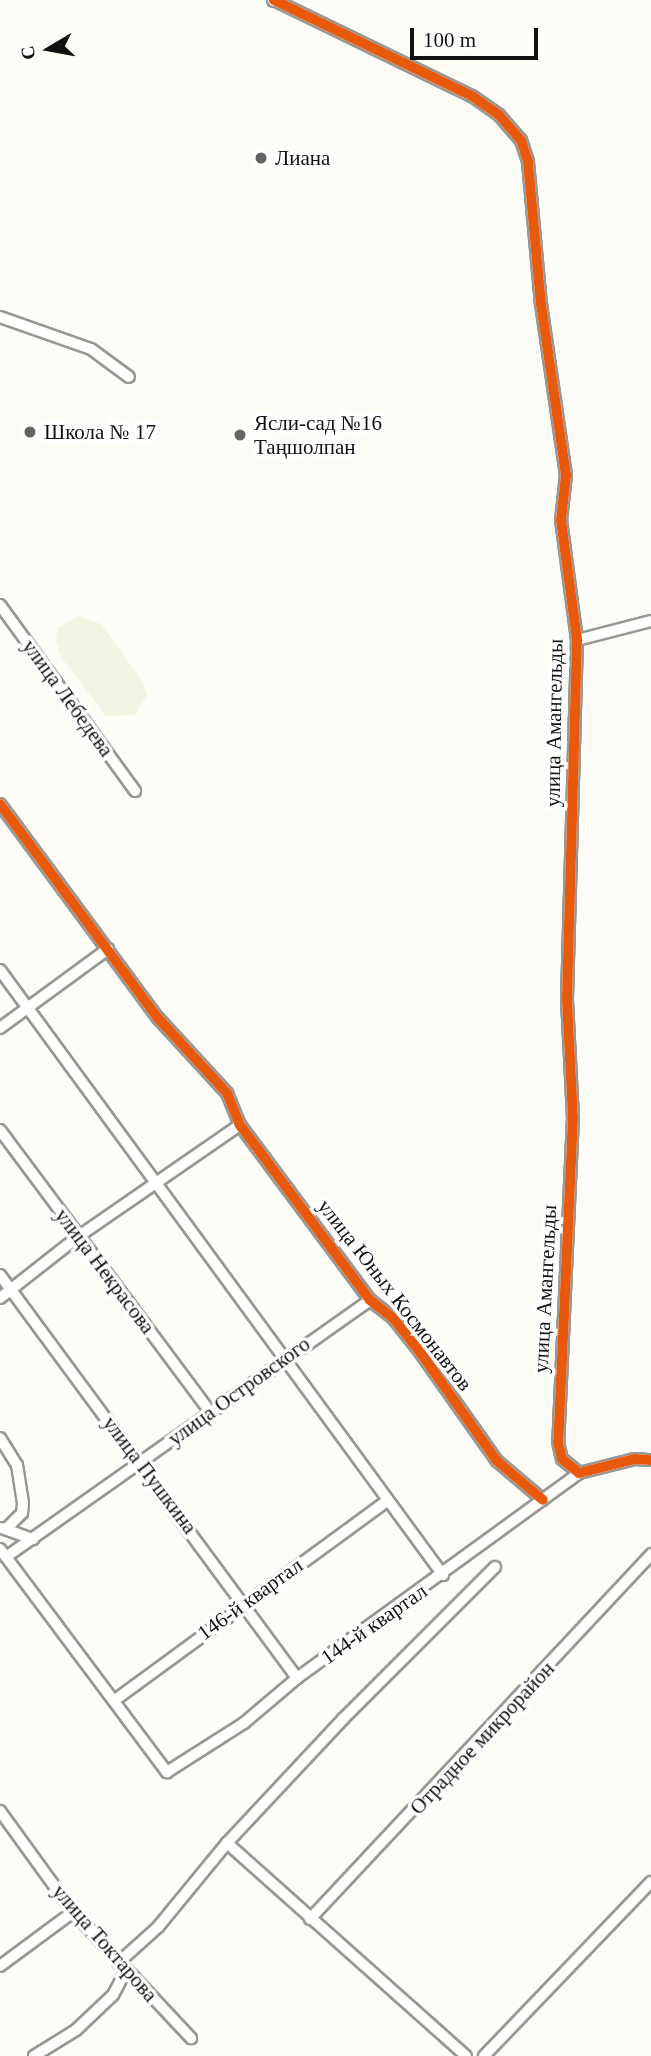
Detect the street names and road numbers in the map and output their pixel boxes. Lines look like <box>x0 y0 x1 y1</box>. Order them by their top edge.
street label: улица Лебедева <box>17 634 119 762</box>
street label: улица Амангельды <box>540 639 568 807</box>
street label: улица Юных Космонавтов <box>312 1194 478 1396</box>
street label: улица Некрасова <box>50 1203 160 1339</box>
street label: улица Амангельды <box>528 1204 562 1374</box>
street label: улица Островского <box>163 1331 315 1451</box>
street label: улица Пушкина <box>98 1411 202 1539</box>
street label: 146-й квартал <box>193 1552 307 1646</box>
street label: 144-й квартал <box>316 1578 432 1670</box>
street label: Отрадное микрорайон <box>405 1656 559 1820</box>
street label: улица Токтарова <box>47 1879 163 2007</box>

